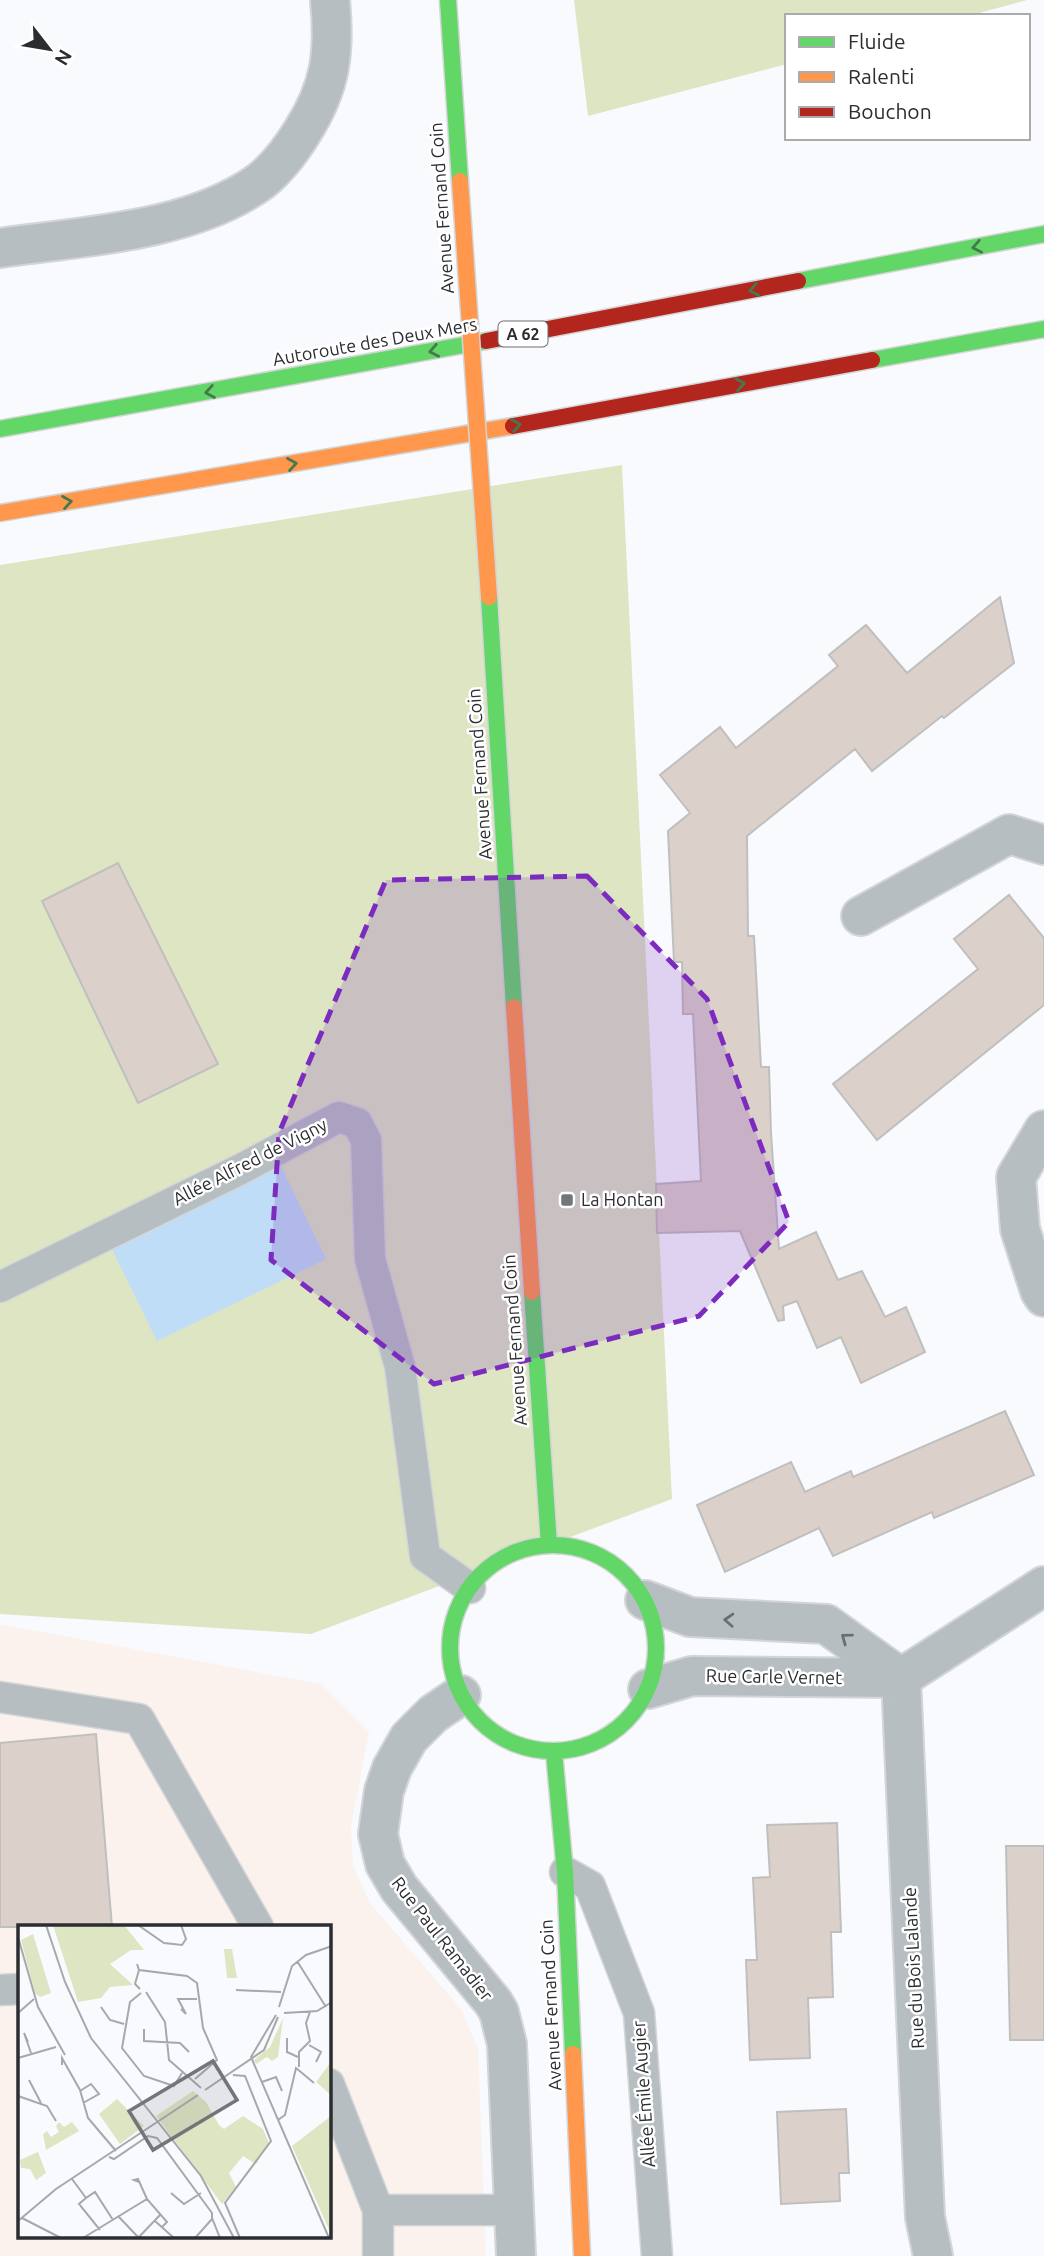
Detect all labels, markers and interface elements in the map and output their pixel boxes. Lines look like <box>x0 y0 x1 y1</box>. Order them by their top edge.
north arrow <box>14 14 84 84</box>
legend <box>785 14 1030 140</box>
text: Fluide <box>848 29 906 53</box>
text: N <box>50 46 77 70</box>
text: Ralenti <box>848 64 914 88</box>
text: Bouchon <box>848 99 932 123</box>
street label: Avenue Fernand Coin <box>425 122 457 294</box>
one-way arrow <box>971 238 983 253</box>
one-way arrow <box>748 281 760 296</box>
street label: Autoroute des Deux Mers <box>271 313 479 369</box>
road number: A 62 <box>498 322 548 346</box>
one-way arrow <box>428 343 440 358</box>
one-way arrow <box>734 378 746 393</box>
one-way arrow <box>204 383 216 398</box>
one-way arrow <box>510 418 522 433</box>
one-way arrow <box>286 457 298 472</box>
one-way arrow <box>61 495 73 510</box>
street label: Avenue Fernand Coin <box>463 688 495 860</box>
street label: Allée Alfred de Vigny <box>169 1113 330 1209</box>
place label: La Hontan <box>581 1189 663 1209</box>
marker: La Hontan <box>559 1192 575 1208</box>
street label: Avenue Fernand Coin <box>498 1254 530 1426</box>
one-way arrow <box>723 1612 734 1627</box>
one-way arrow <box>841 1634 854 1647</box>
street label: Rue Carle Vernet <box>706 1665 842 1687</box>
street label: Rue Paul Ramadier <box>388 1873 497 2004</box>
street label: Rue du Bois Lalande <box>899 1887 927 2049</box>
street label: Avenue Fernand Coin <box>536 1919 564 2091</box>
inset map <box>18 1925 331 2238</box>
street label: Allée Émile Augier <box>627 2020 658 2168</box>

